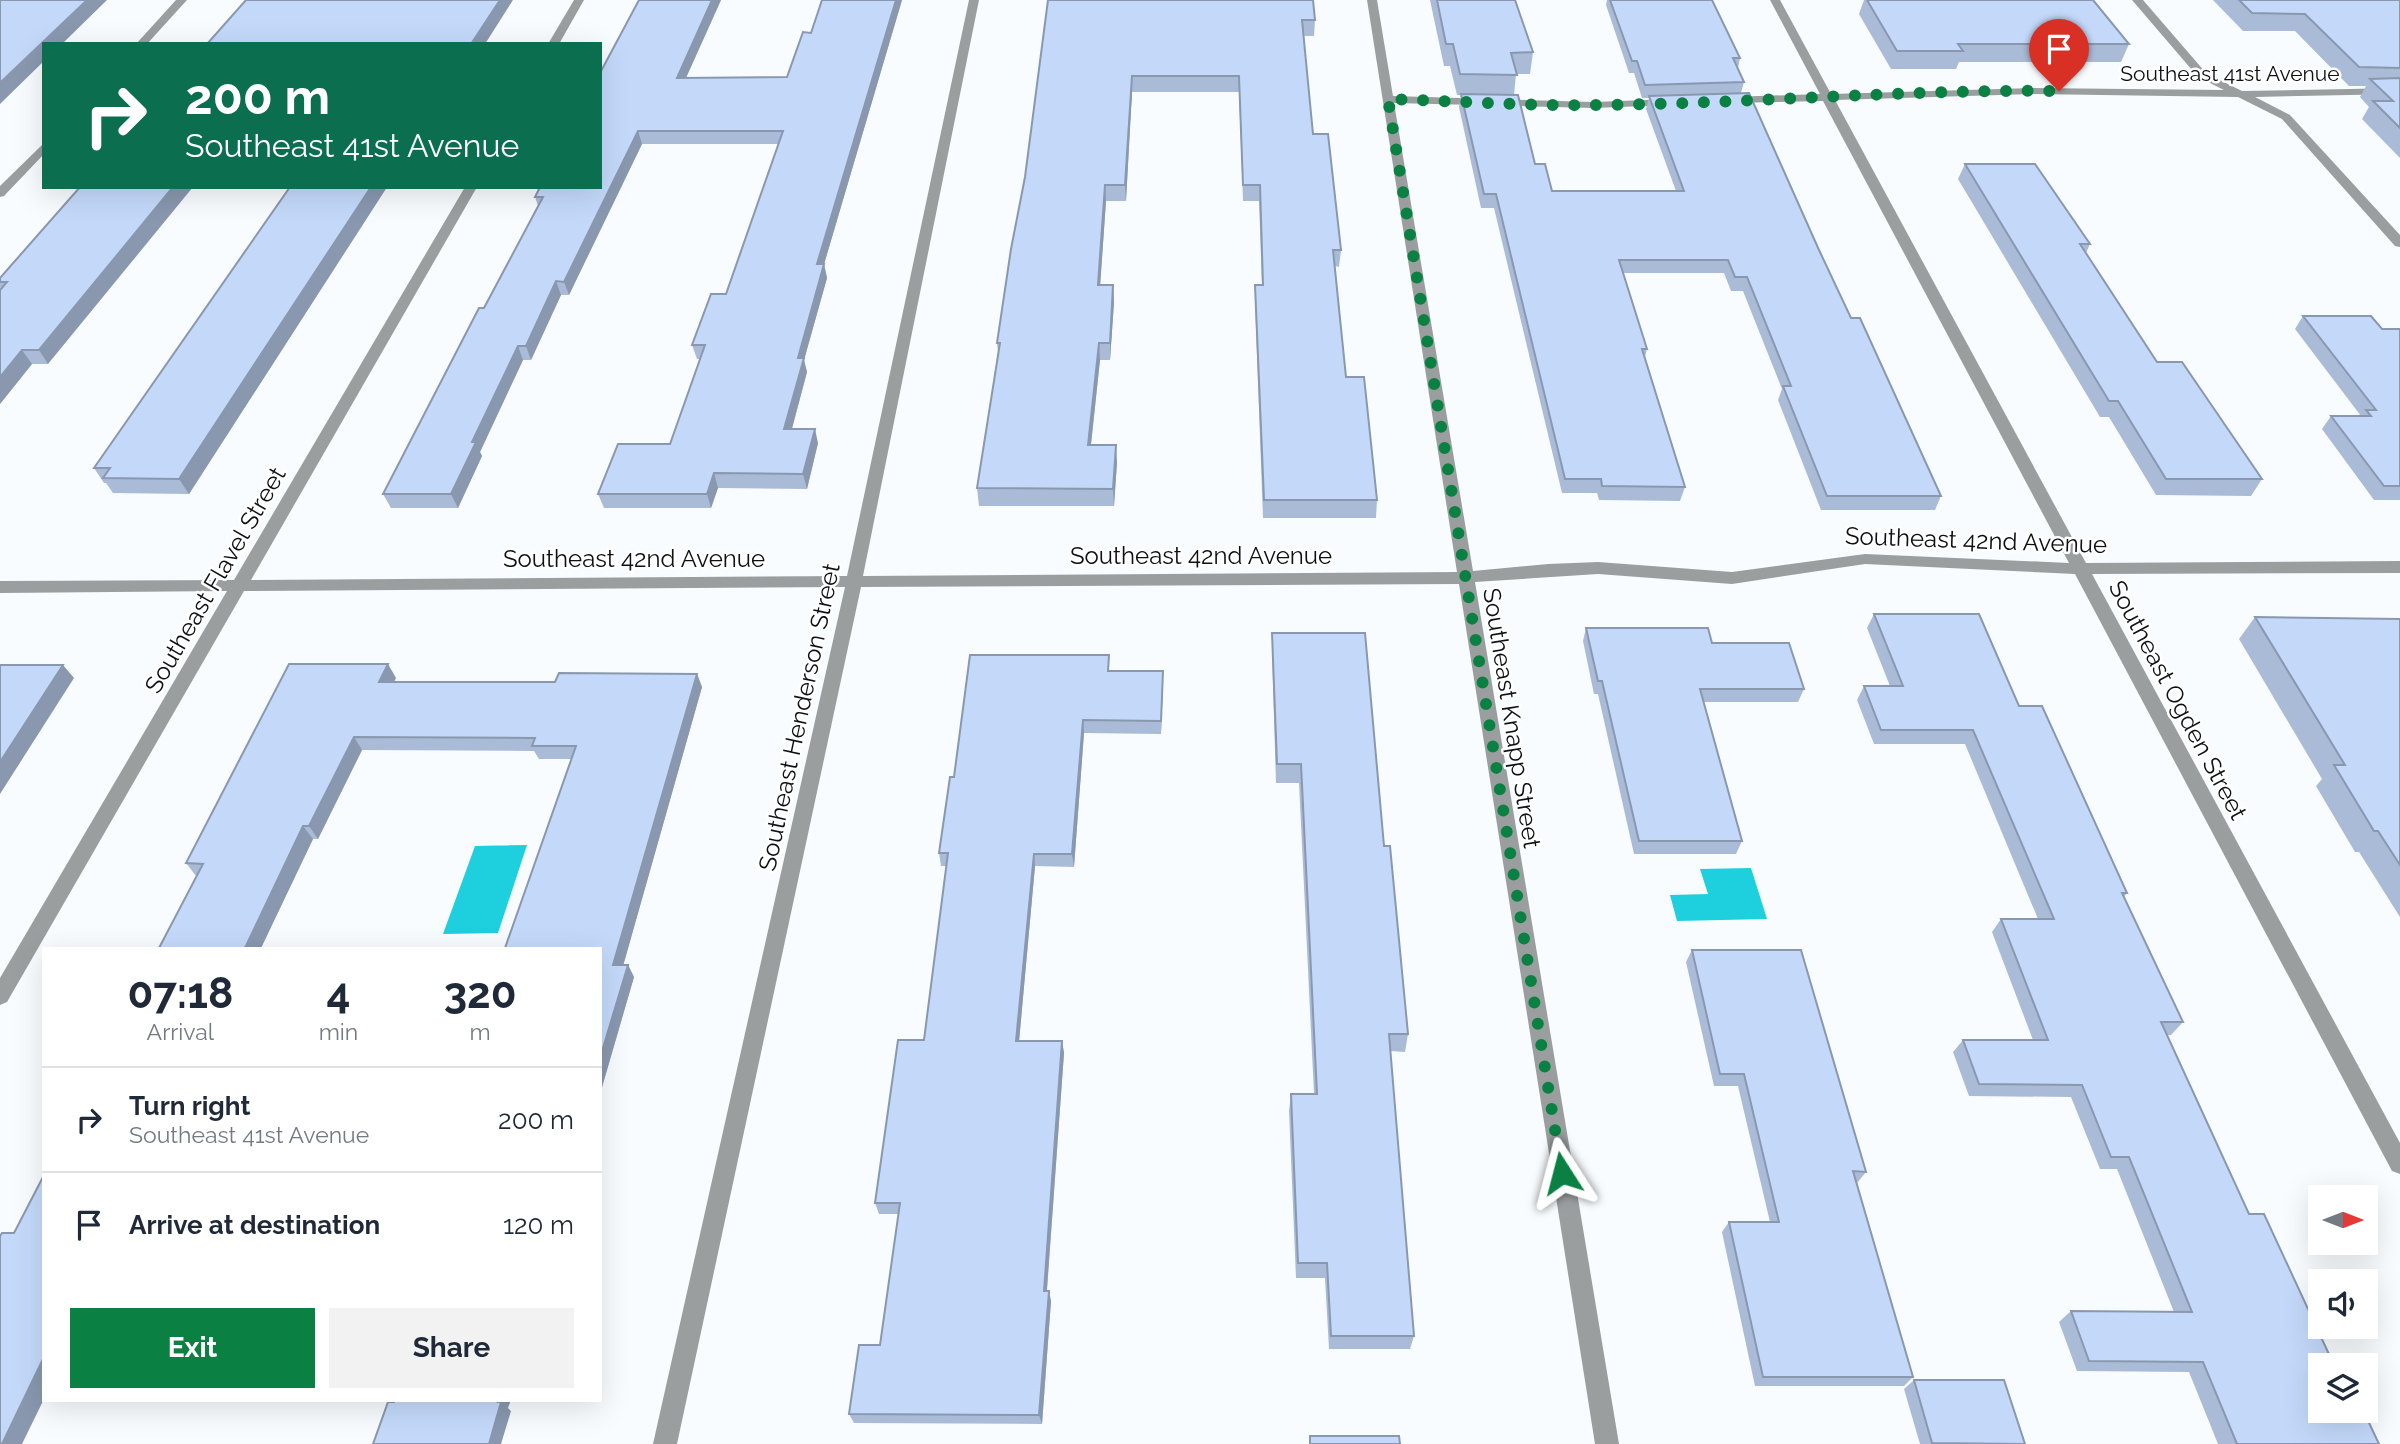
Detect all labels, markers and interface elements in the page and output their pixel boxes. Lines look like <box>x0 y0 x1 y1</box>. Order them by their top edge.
pin <box>2029 19 2089 91</box>
icon: arrive <box>2040 30 2078 68</box>
street label: Southeast 41st Avenue <box>2120 61 2340 86</box>
text: 200 m <box>185 68 330 125</box>
icon: right <box>70 70 161 161</box>
text: Southeast 41st Avenue <box>185 127 519 164</box>
street label: Southeast Flavel Street <box>138 462 292 698</box>
street label: Southeast 42nd Avenue <box>1844 521 2108 559</box>
street label: Southeast 42nd Avenue <box>1070 541 1332 570</box>
street label: Southeast 42nd Avenue <box>503 544 765 573</box>
street label: Southeast Henderson Street <box>752 561 846 873</box>
street label: Southeast Ogden Street <box>2103 576 2253 824</box>
street label: Southeast Knapp Street <box>1477 586 1547 850</box>
text: 07:18 <box>127 969 233 1018</box>
text: 4 <box>326 969 350 1018</box>
text: 320 <box>444 969 517 1018</box>
text: Arrival <box>147 1018 214 1045</box>
text: min <box>319 1018 358 1045</box>
text: m <box>470 1018 491 1045</box>
text: Turn right <box>129 1091 250 1121</box>
icon: right <box>70 1101 108 1139</box>
text: 200 m <box>498 1105 574 1135</box>
text: Southeast 41st Avenue <box>129 1121 369 1148</box>
position arrow <box>1525 1136 1599 1210</box>
north arrow <box>2308 1185 2378 1255</box>
map controls <box>2308 1185 2378 1423</box>
icon: arrive <box>70 1206 108 1244</box>
text: Arrive at destination <box>129 1210 380 1240</box>
text: 120 m <box>503 1210 574 1240</box>
button: sound <box>2308 1269 2378 1339</box>
button: Exit <box>70 1308 315 1388</box>
button: Share <box>329 1308 574 1388</box>
button: layers <box>2308 1353 2378 1423</box>

